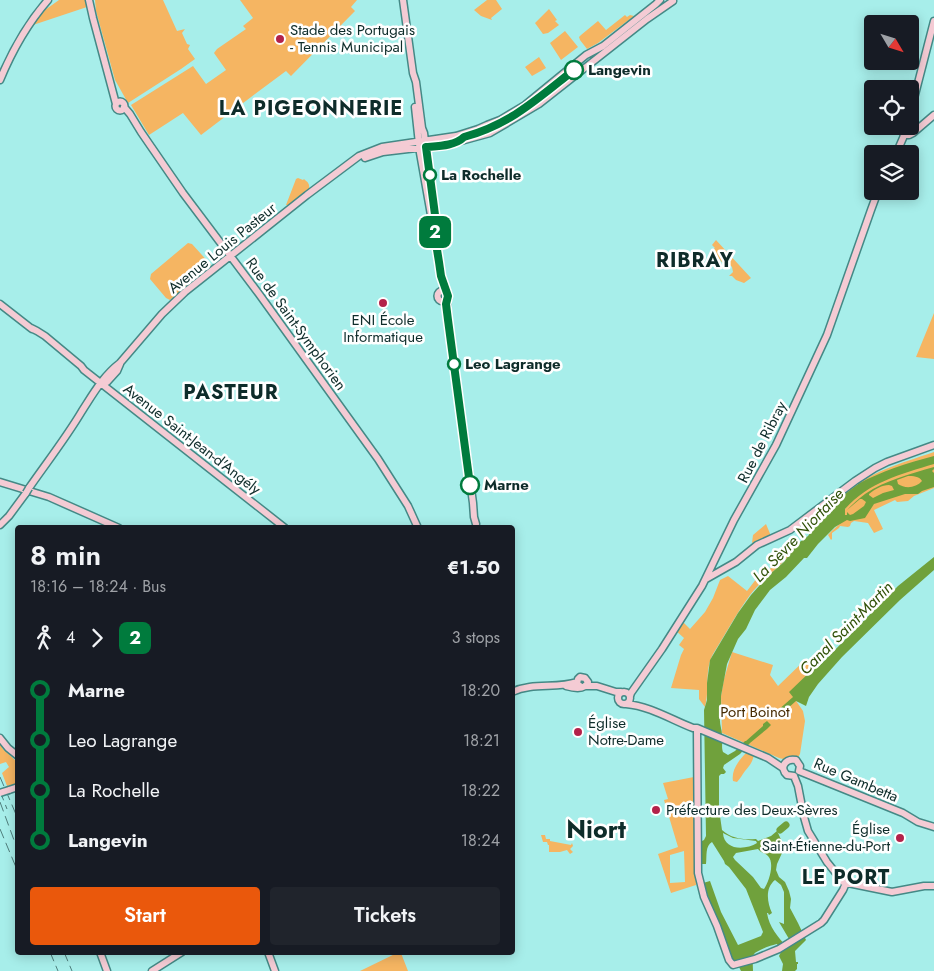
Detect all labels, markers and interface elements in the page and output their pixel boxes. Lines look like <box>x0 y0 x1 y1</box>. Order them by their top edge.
north arrow <box>864 15 919 70</box>
map controls <box>864 15 919 200</box>
place label: Stade des Portugais - Tennis Municipal <box>290 19 415 58</box>
marker: Stade des Portugais - Tennis Municipal <box>274 33 286 45</box>
place label: Langevin <box>588 59 651 81</box>
marker: Langevin <box>564 60 584 80</box>
button: locate <box>864 80 919 135</box>
district label: LA PIGEONNERIE <box>219 94 403 123</box>
button: layers <box>864 145 919 200</box>
place label: La Rochelle <box>441 164 522 186</box>
marker: La Rochelle <box>423 168 437 182</box>
street label: Avenue Louis Pasteur <box>163 197 282 299</box>
line badge: 2 <box>419 216 451 248</box>
text: 2 <box>429 219 441 245</box>
district label: RIBRAY <box>656 246 734 275</box>
street label: Rue de Saint-Symphorien <box>240 253 352 395</box>
marker: ENI École Informatique <box>377 297 389 309</box>
place label: ENI École Informatique <box>343 309 423 348</box>
place label: Leo Lagrange <box>465 353 561 375</box>
marker: Leo Lagrange <box>447 357 461 371</box>
street label: Avenue Saint-Jean-d'Angély <box>118 378 266 500</box>
district label: PASTEUR <box>183 378 279 407</box>
street label: Rue de Ribray <box>732 397 792 487</box>
place label: Marne <box>484 474 529 496</box>
marker: Marne <box>460 475 480 495</box>
water label: La Sèvre Niortaise <box>747 483 849 587</box>
text: 8 min <box>30 535 101 576</box>
text: €1.50 <box>447 554 500 581</box>
text: 18:16 – 18:24 · Bus <box>30 575 166 598</box>
water label: Canal Saint-Martin <box>794 576 898 680</box>
icon: walk <box>30 624 58 652</box>
icon: forward <box>83 624 111 652</box>
text: 2 <box>129 625 141 651</box>
text: 4 <box>66 626 75 649</box>
text: 3 stops <box>452 626 500 649</box>
text: Marne <box>68 677 125 704</box>
text: 18:20 <box>461 679 500 702</box>
park label: Port Boinot <box>720 701 790 723</box>
place label: Église Notre-Dame <box>588 712 664 751</box>
marker: Église Notre-Dame <box>572 726 584 738</box>
text: Leo Lagrange <box>68 727 177 754</box>
text: 18:21 <box>463 729 500 752</box>
street label: Rue Gambetta <box>810 752 902 808</box>
text: La Rochelle <box>68 777 160 804</box>
text: 18:22 <box>461 779 500 802</box>
place label: Préfecture des Deux-Sèvres <box>666 799 838 821</box>
marker: Préfecture des Deux-Sèvres <box>650 804 662 816</box>
district label: Niort <box>566 811 626 847</box>
place label: Église Saint-Étienne-du-Port <box>762 818 890 857</box>
text: Langevin <box>68 827 148 854</box>
text: 18:24 <box>461 829 500 852</box>
marker: Église Saint-Étienne-du-Port <box>894 832 906 844</box>
district label: LE PORT <box>802 863 890 892</box>
button: Start <box>30 887 260 945</box>
button: Tickets <box>270 887 500 945</box>

